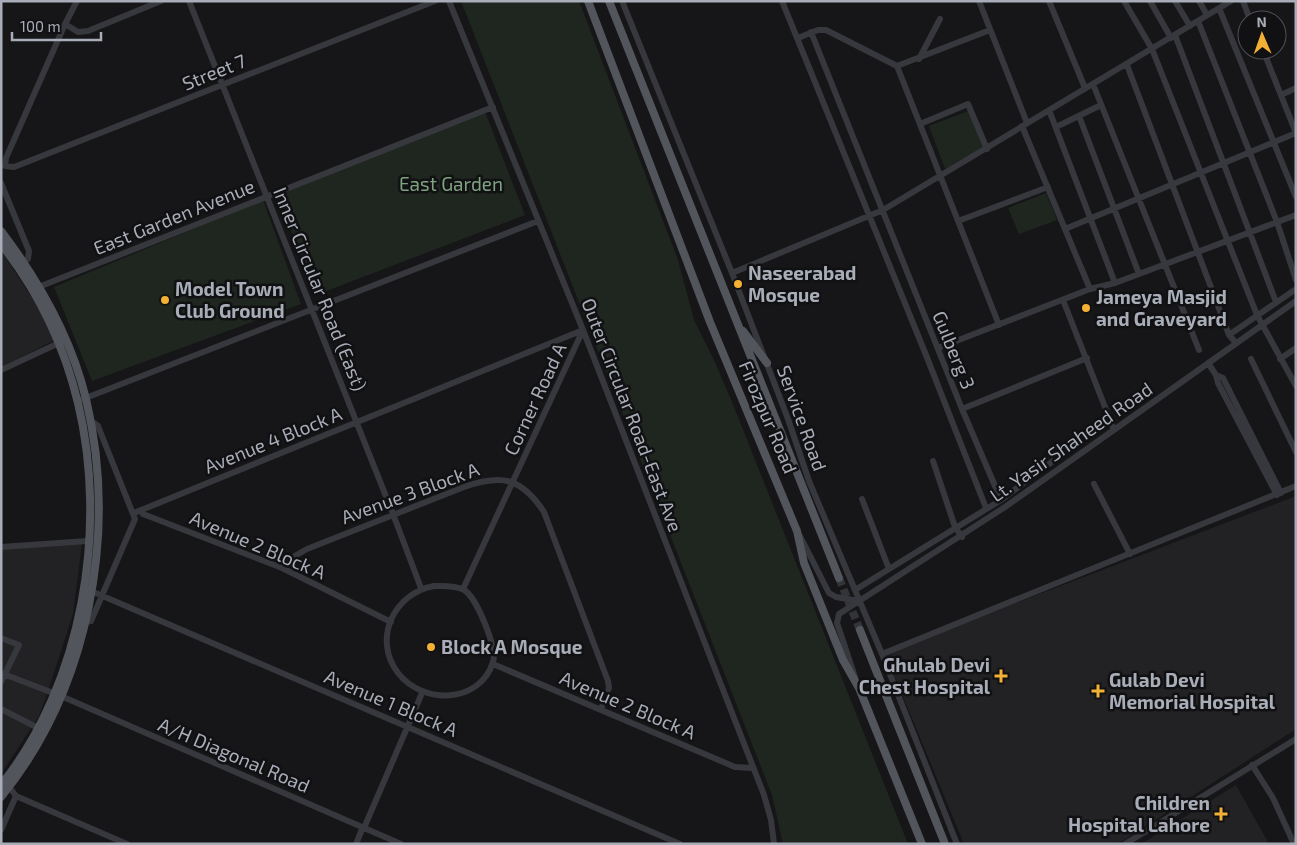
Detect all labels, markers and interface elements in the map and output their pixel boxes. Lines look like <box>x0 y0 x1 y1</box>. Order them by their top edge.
scale bar <box>12 10 101 42</box>
north arrow <box>1237 10 1287 60</box>
text: N <box>1256 13 1267 30</box>
text: 100 m <box>20 17 61 35</box>
street label: Street 7 <box>179 48 249 95</box>
park label: East Garden <box>399 172 503 195</box>
street label: East Garden Avenue <box>90 174 258 259</box>
street label: Inner Circular Road (East) <box>269 184 372 394</box>
place label: Naseerabad Mosque <box>748 261 856 306</box>
place label: Model Town Club Ground <box>175 277 285 322</box>
marker: Naseerabad Mosque <box>732 278 744 290</box>
place label: Jameya Masjid and Graveyard <box>1096 285 1227 331</box>
marker: Model Town Club Ground <box>159 294 171 306</box>
street label: Outer Circular Road-East Ave <box>577 295 688 535</box>
marker: Jameya Masjid and Graveyard <box>1080 302 1092 314</box>
street label: Gulberg 3 <box>928 307 981 392</box>
street label: Corner Road A <box>498 339 571 459</box>
street label: Firozpur Road <box>734 357 802 476</box>
street label: Service Road <box>773 362 832 474</box>
street label: Lt. Yasir Shaheed Road <box>985 377 1156 506</box>
street label: Avenue 4 Block A <box>201 401 345 478</box>
street label: Avenue 3 Block A <box>338 457 482 528</box>
street label: Avenue 2 Block A <box>187 506 330 584</box>
place label: Block A Mosque <box>441 635 583 658</box>
marker: Block A Mosque <box>425 641 437 653</box>
place label: Ghulab Devi Chest Hospital <box>859 653 991 698</box>
street label: Avenue 1 Block A <box>321 664 461 741</box>
street label: Avenue 2 Block A <box>557 666 700 744</box>
place label: Gulab Devi Memorial Hospital <box>1109 668 1276 713</box>
marker: Ghulab Devi Chest Hospital <box>994 669 1008 683</box>
marker: Gulab Devi Memorial Hospital <box>1091 684 1105 698</box>
street label: A/H Diagonal Road <box>155 712 313 797</box>
place label: Children Hospital Lahore <box>1068 791 1210 836</box>
marker: Children Hospital Lahore <box>1214 807 1228 821</box>

